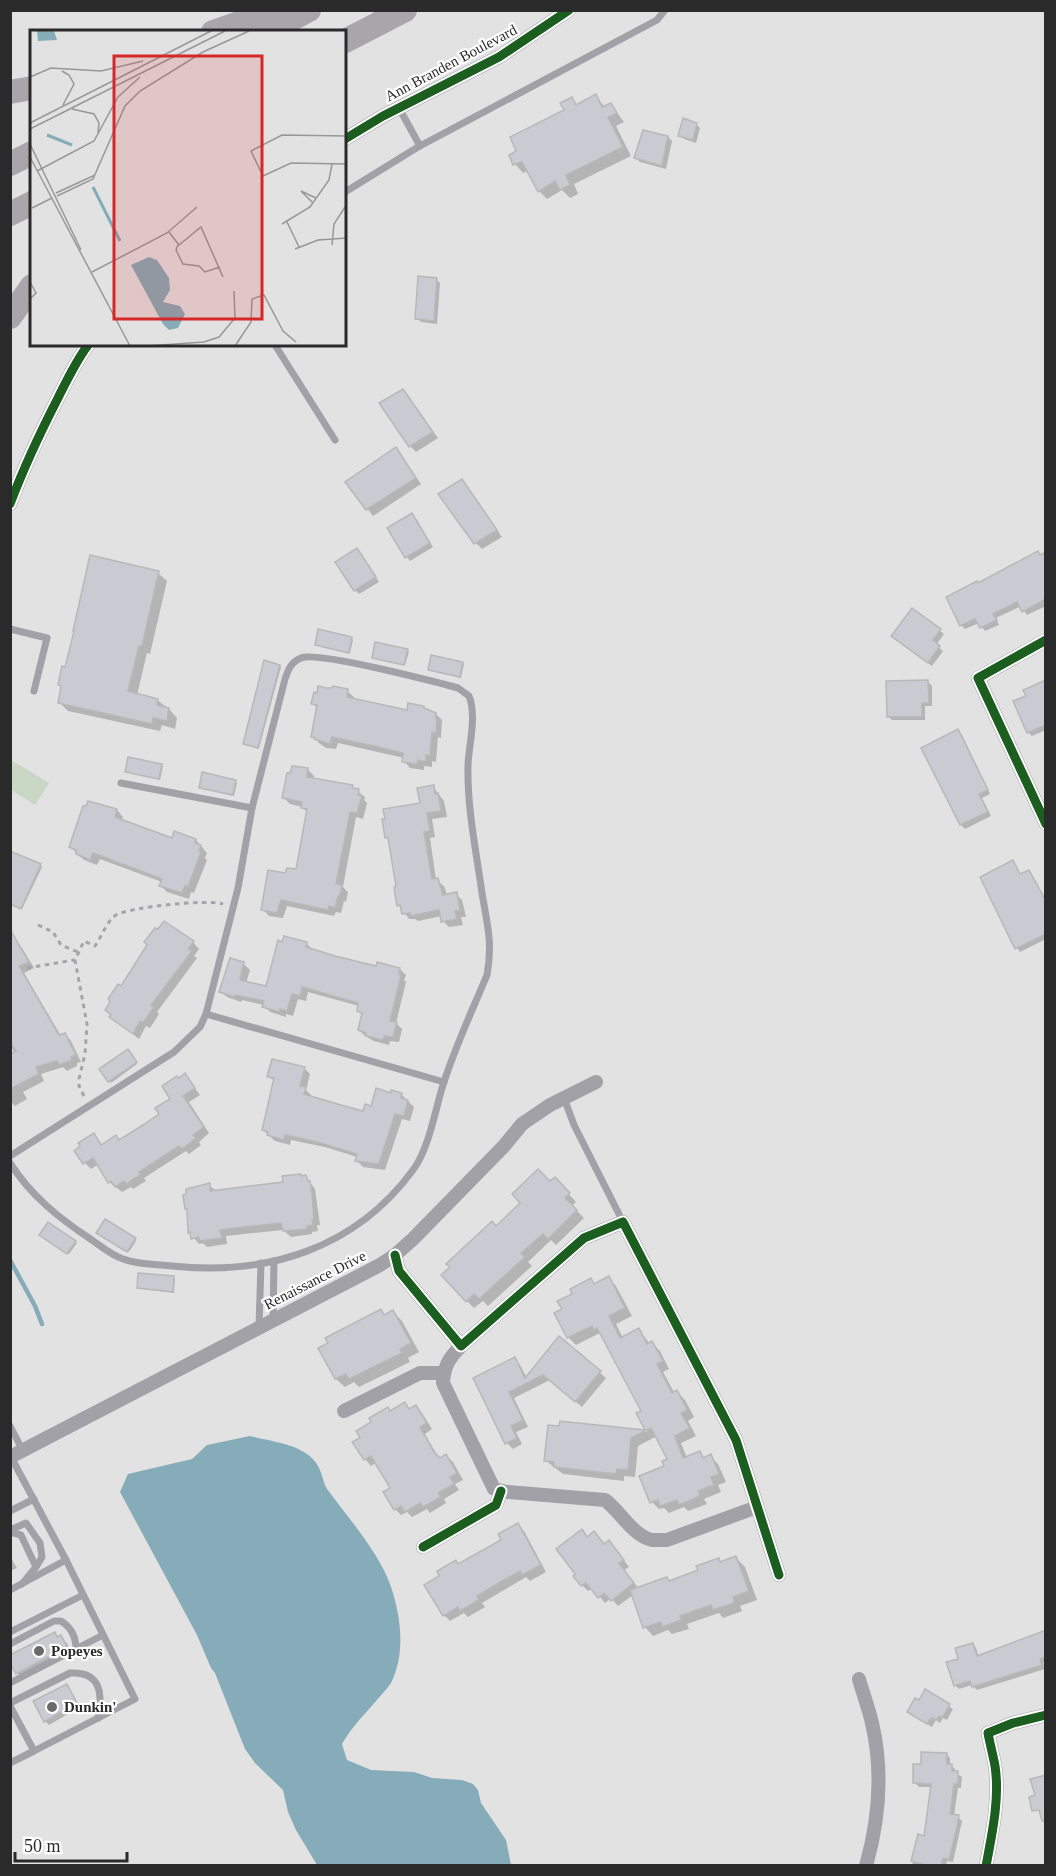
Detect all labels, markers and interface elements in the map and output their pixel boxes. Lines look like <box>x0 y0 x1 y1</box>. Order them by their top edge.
street label: Ann Branden Boulevard <box>383 21 520 104</box>
inset map <box>30 30 346 346</box>
street label: Renaissance Drive <box>261 1247 369 1313</box>
place label: Popeyes <box>51 1643 103 1659</box>
marker: Popeyes <box>32 1644 46 1658</box>
place label: Dunkin' <box>64 1699 117 1715</box>
marker: Dunkin' <box>45 1700 59 1714</box>
scale bar <box>15 1825 128 1863</box>
text: 50 m <box>24 1836 61 1856</box>

